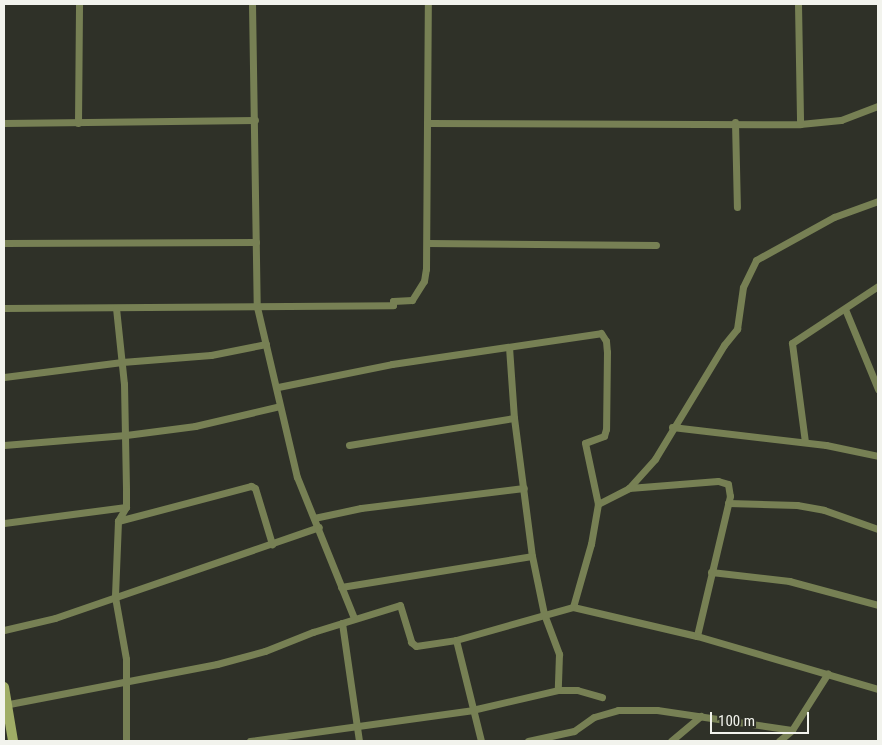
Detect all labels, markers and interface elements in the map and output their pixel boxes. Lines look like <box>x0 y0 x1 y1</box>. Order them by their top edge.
scale bar <box>712 702 811 734</box>
text: 100 m <box>718 712 755 730</box>

